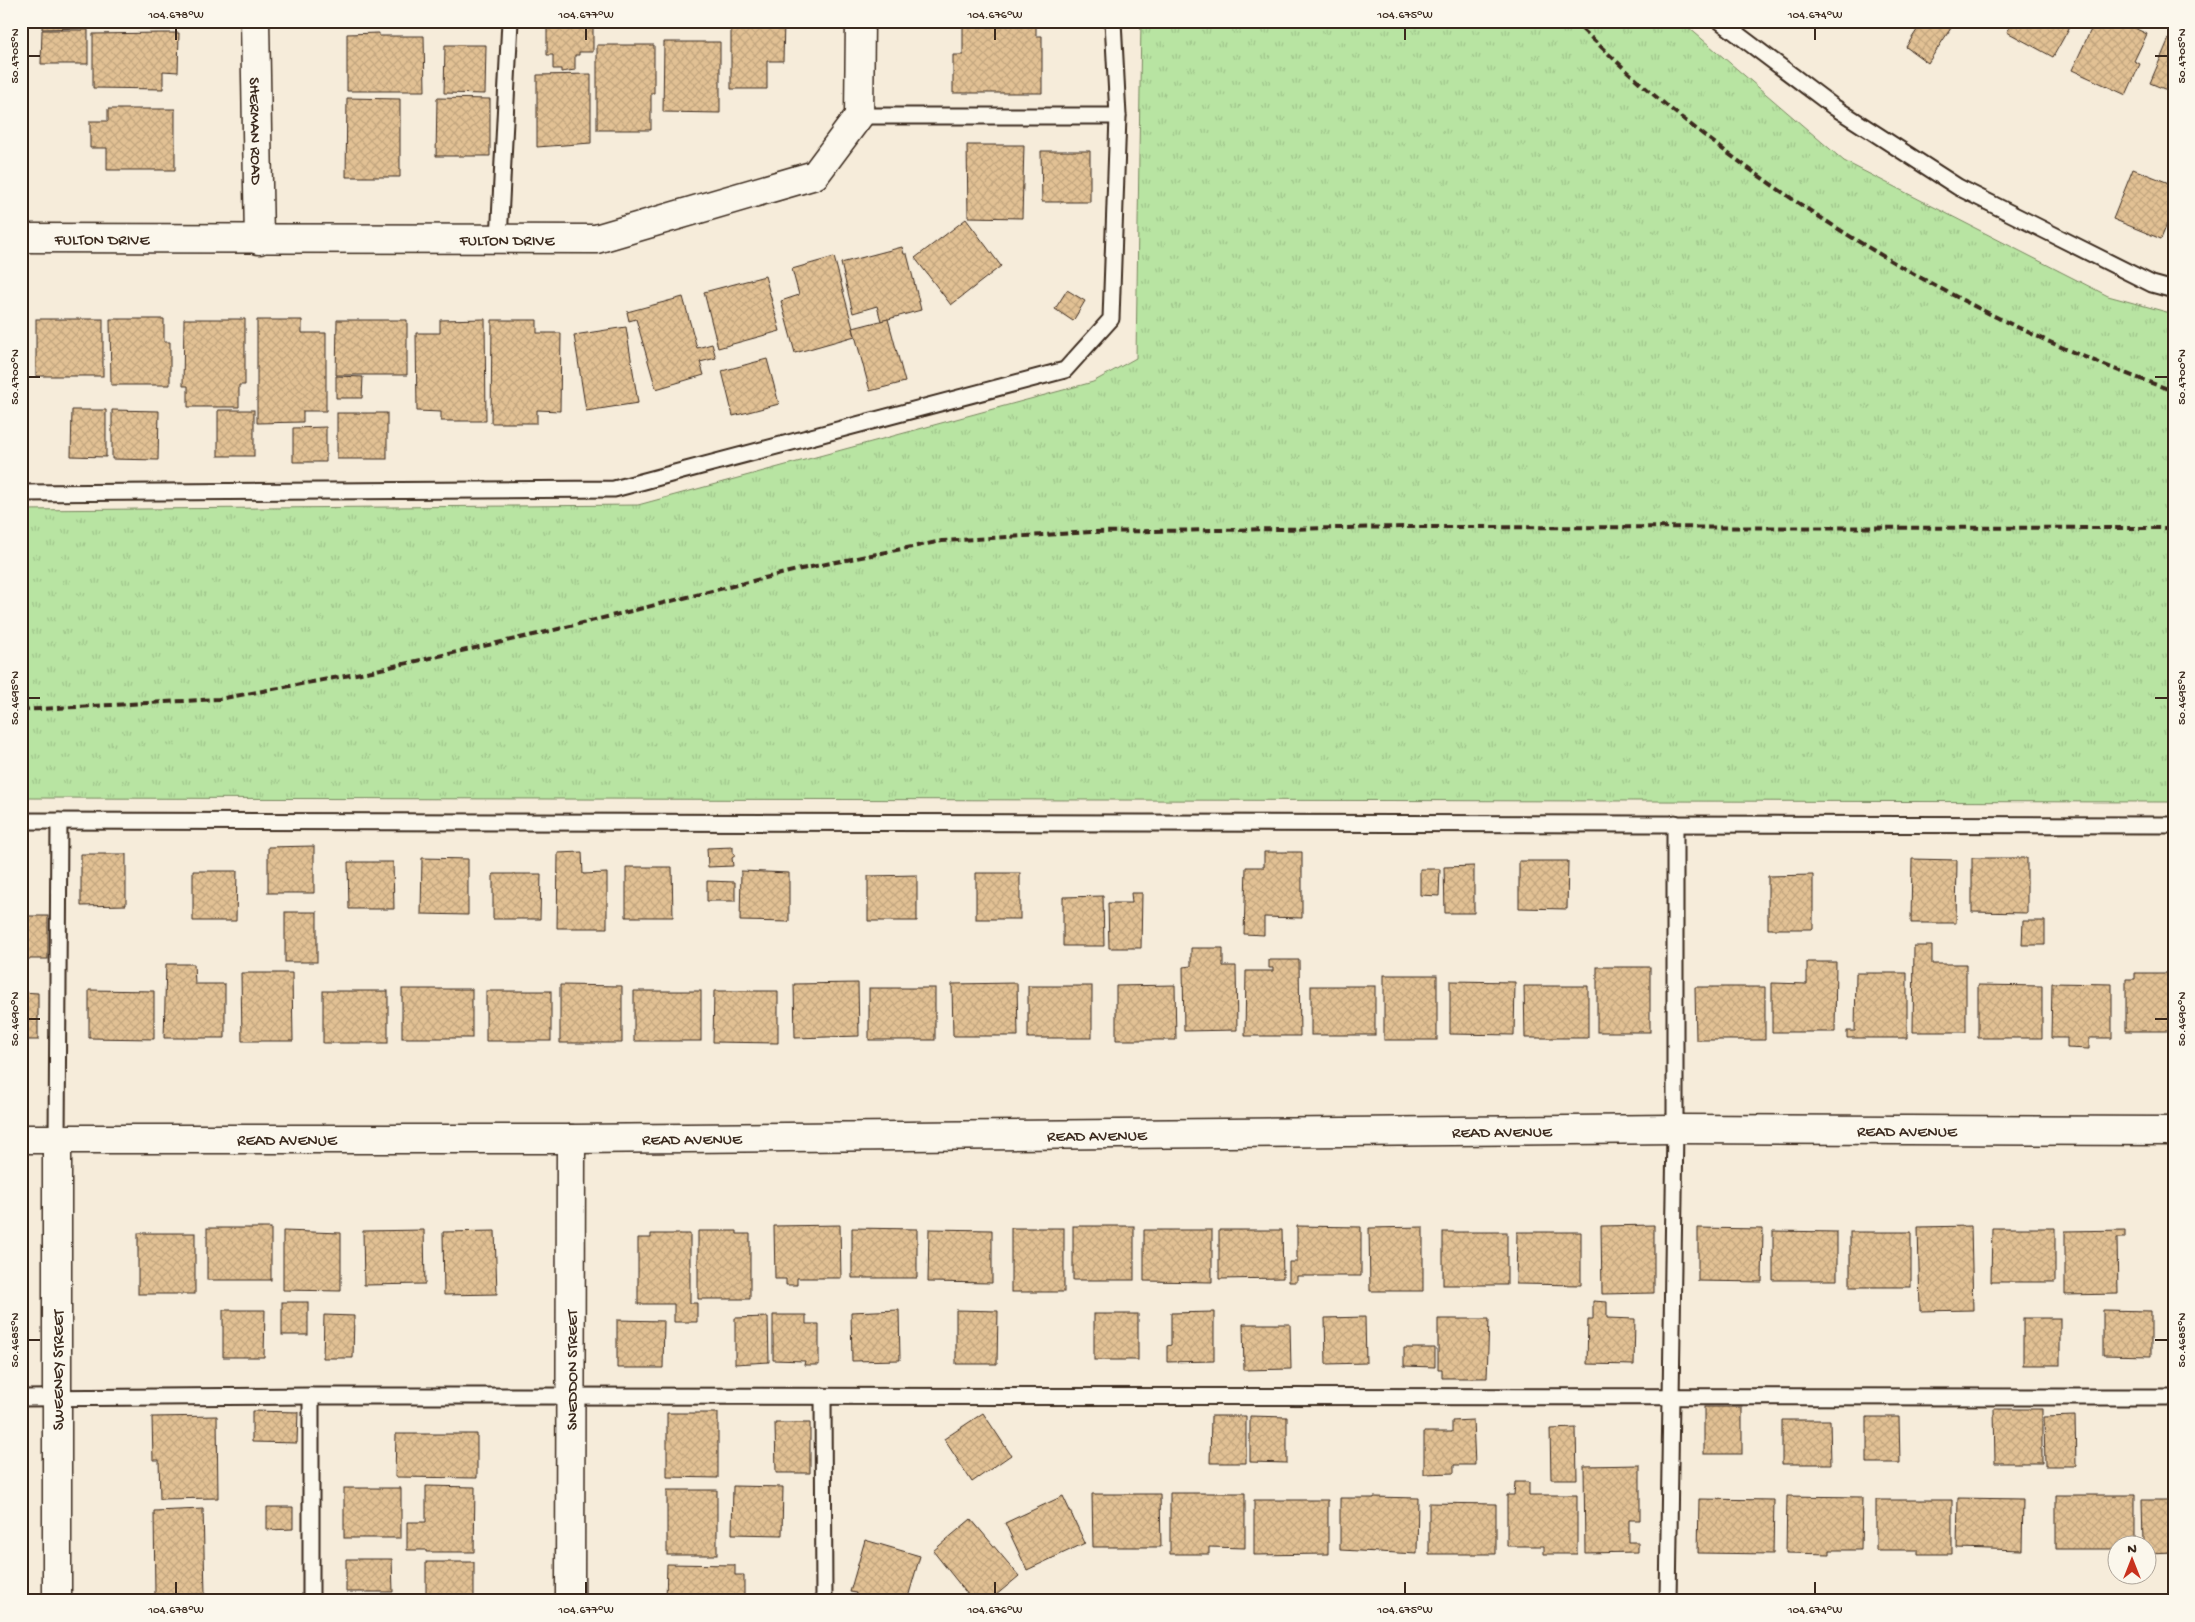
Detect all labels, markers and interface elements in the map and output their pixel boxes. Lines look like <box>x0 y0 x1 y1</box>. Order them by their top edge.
text: 104.678°W <box>147 9 204 23</box>
text: 104.677°W <box>557 9 614 23</box>
text: 104.676°W <box>966 9 1023 23</box>
text: 104.675°W <box>1376 9 1433 23</box>
text: 104.674°W <box>1787 9 1842 23</box>
text: 50.4705°N <box>9 28 23 84</box>
text: 50.4705°N <box>2176 28 2190 84</box>
street label: SHERMAN ROAD <box>243 77 264 186</box>
street label: FULTON DRIVE <box>54 232 150 251</box>
street label: FULTON DRIVE <box>459 233 555 252</box>
text: 50.4700°N <box>9 349 23 405</box>
text: 50.4700°N <box>2176 349 2190 405</box>
text: 50.4695°N <box>9 671 23 725</box>
text: 50.4695°N <box>2176 671 2190 725</box>
text: 50.4690°N <box>9 991 23 1046</box>
text: 50.4690°N <box>2176 991 2190 1046</box>
street label: READ AVENUE <box>1452 1124 1553 1144</box>
street label: READ AVENUE <box>1857 1124 1958 1143</box>
street label: READ AVENUE <box>1047 1128 1148 1148</box>
street label: READ AVENUE <box>642 1131 743 1151</box>
street label: READ AVENUE <box>237 1133 338 1152</box>
street label: SWEENEY STREET <box>51 1309 70 1430</box>
street label: SNEDDON STREET <box>564 1309 584 1430</box>
text: 50.4685°N <box>9 1312 23 1367</box>
text: 50.4685°N <box>2176 1312 2190 1367</box>
north arrow <box>2108 1534 2158 1584</box>
text: N <box>2127 1541 2137 1558</box>
text: 104.678°W <box>147 1604 204 1618</box>
text: 104.677°W <box>557 1604 614 1618</box>
text: 104.676°W <box>966 1604 1023 1618</box>
text: 104.675°W <box>1376 1604 1433 1618</box>
text: 104.674°W <box>1787 1604 1842 1618</box>

